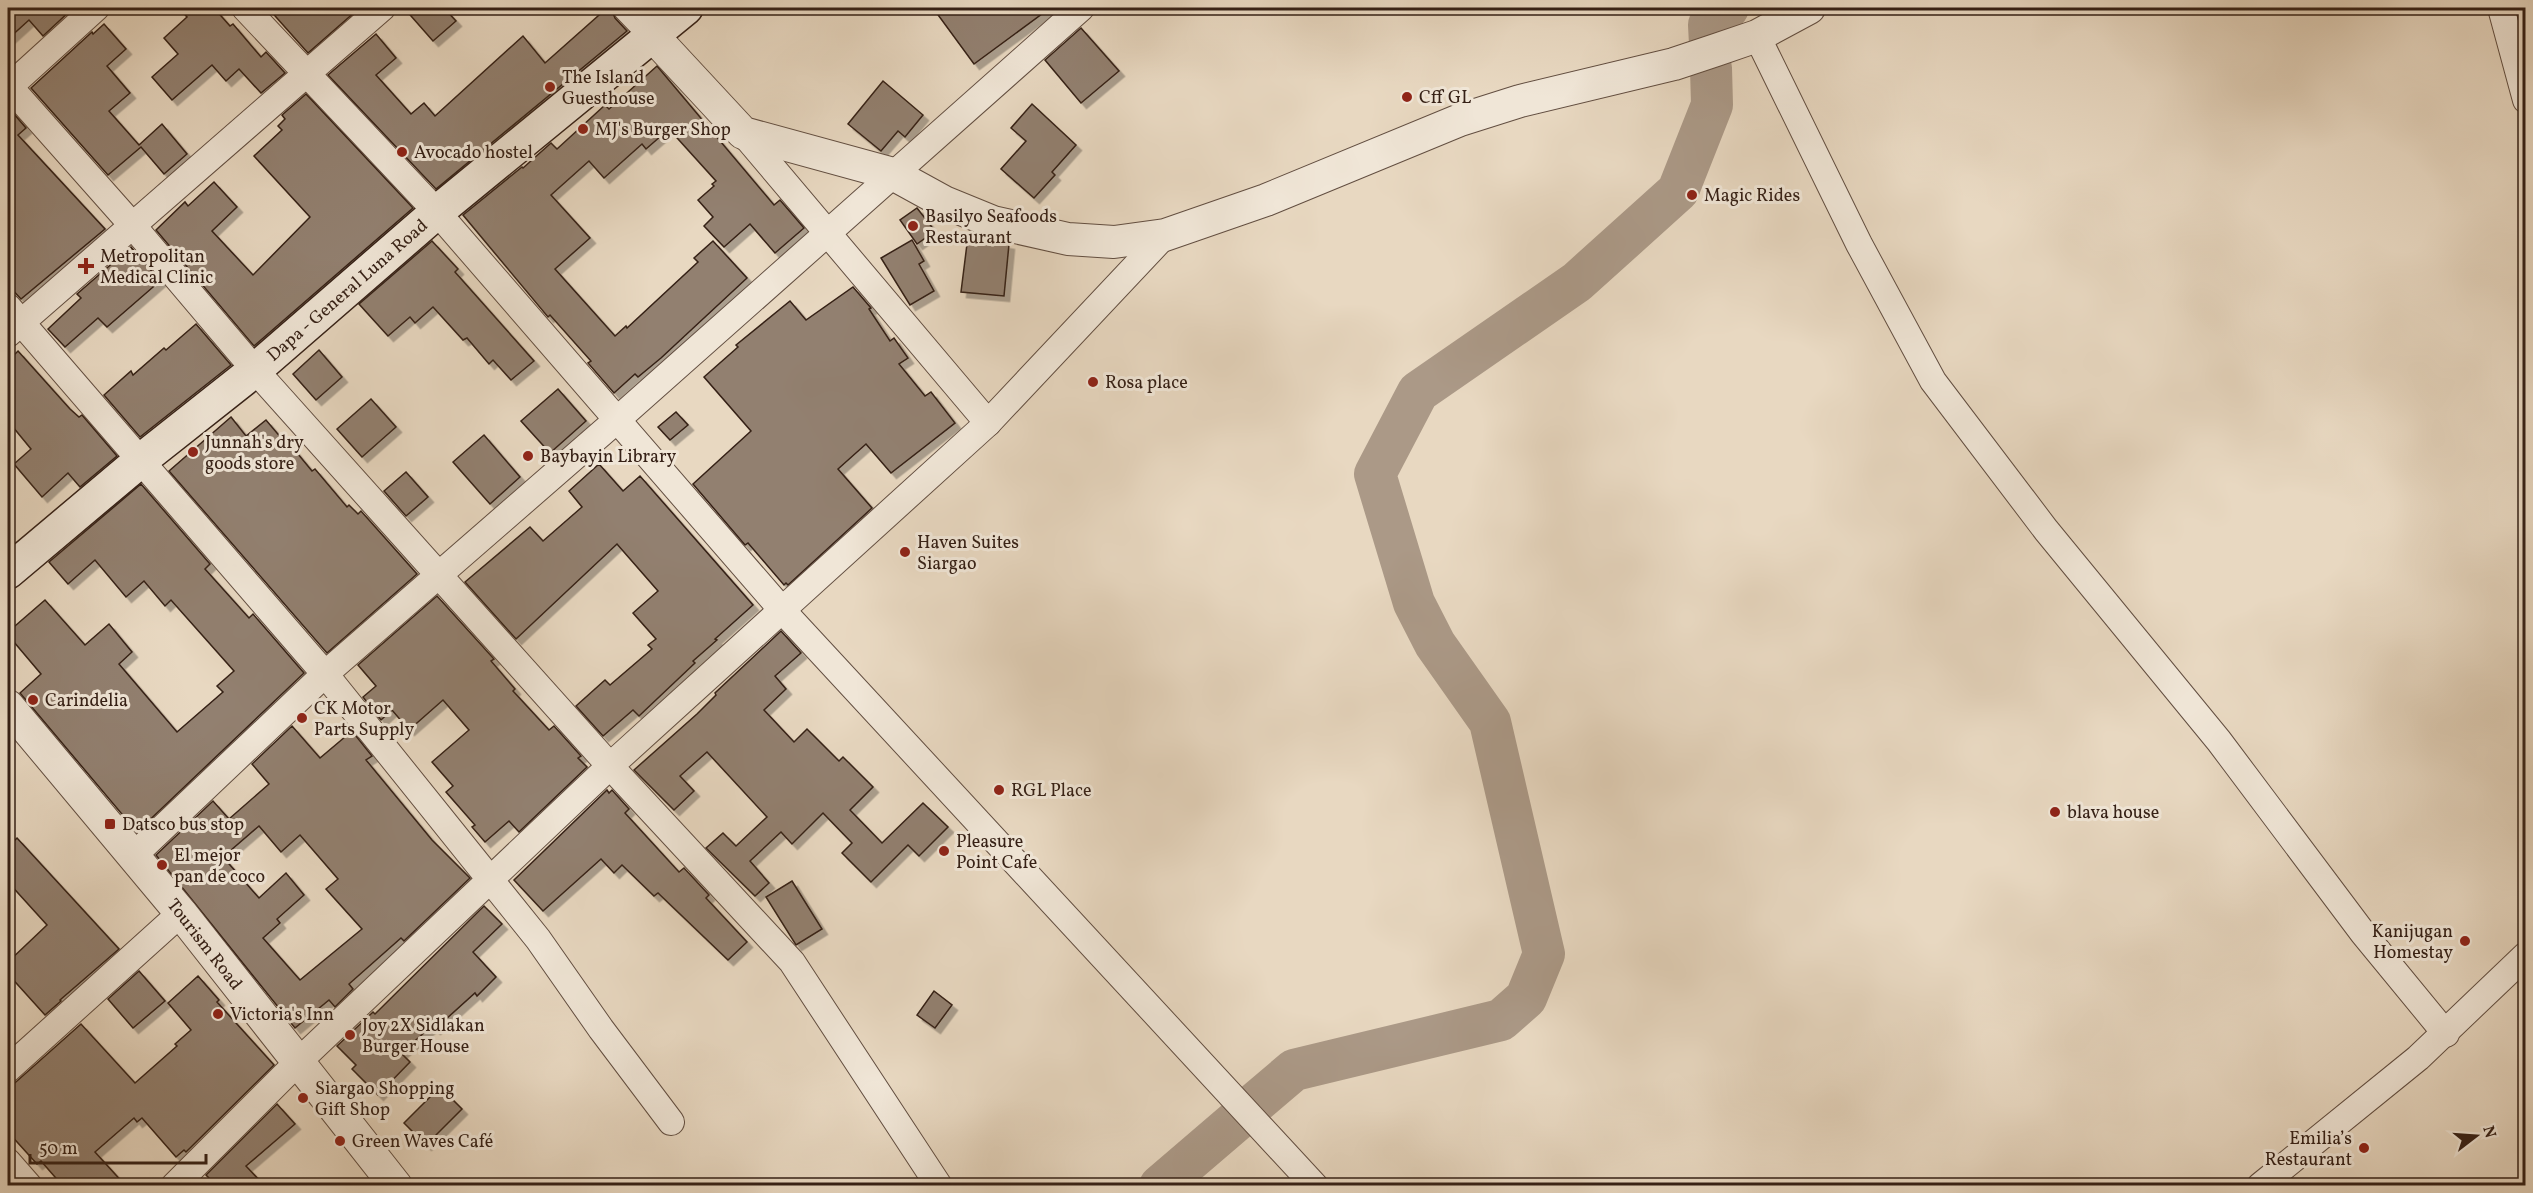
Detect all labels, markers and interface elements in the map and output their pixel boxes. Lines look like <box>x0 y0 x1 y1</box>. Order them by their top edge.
place label: The Island Guesthouse <box>562 66 655 112</box>
marker: The Island Guesthouse <box>543 80 557 94</box>
place label: Cff GL <box>1419 86 1471 111</box>
marker: Cff GL <box>1400 90 1414 104</box>
place label: MJ's Burger Shop <box>595 118 731 143</box>
marker: MJ's Burger Shop <box>576 122 590 136</box>
place label: Avocado hostel <box>414 141 533 166</box>
marker: Avocado hostel <box>395 145 409 159</box>
place label: Magic Rides <box>1704 184 1800 209</box>
marker: Magic Rides <box>1685 188 1699 202</box>
place label: Basilyo Seafoods Restaurant <box>925 205 1057 251</box>
street label: Dapa - General Luna Road <box>262 214 434 368</box>
marker: Basilyo Seafoods Restaurant <box>906 219 920 233</box>
place label: Metropolitan Medical Clinic <box>100 245 213 291</box>
marker: Metropolitan Medical Clinic <box>77 257 95 275</box>
place label: Rosa place <box>1105 371 1188 396</box>
marker: Rosa place <box>1086 375 1100 389</box>
place label: Junnah's dry goods store <box>205 431 304 477</box>
marker: Junnah's dry goods store <box>186 445 200 459</box>
place label: Baybayin Library <box>540 445 677 470</box>
marker: Baybayin Library <box>521 449 535 463</box>
place label: Haven Suites Siargao <box>917 531 1019 577</box>
marker: Haven Suites Siargao <box>898 545 912 559</box>
place label: Carindelia <box>45 689 128 714</box>
marker: Carindelia <box>26 693 40 707</box>
place label: CK Motor Parts Supply <box>314 697 415 743</box>
marker: CK Motor Parts Supply <box>295 711 309 725</box>
place label: RGL Place <box>1011 779 1092 804</box>
marker: RGL Place <box>992 783 1006 797</box>
place label: blava house <box>2067 801 2159 826</box>
marker: blava house <box>2048 805 2062 819</box>
place label: Datsco bus stop <box>122 813 244 838</box>
marker: Datsco bus stop <box>103 817 117 831</box>
place label: Pleasure Point Cafe <box>956 830 1037 876</box>
place label: El mejor pan de coco <box>174 844 265 890</box>
marker: Pleasure Point Cafe <box>937 844 951 858</box>
marker: El mejor pan de coco <box>155 858 169 872</box>
street label: Tourism Road <box>160 894 247 996</box>
place label: Kanijugan Homestay <box>2372 920 2453 966</box>
marker: Kanijugan Homestay <box>2458 934 2472 948</box>
place label: Victoria's Inn <box>230 1003 334 1028</box>
marker: Victoria's Inn <box>211 1007 225 1021</box>
place label: Joy 2X Sidlakan Burger House <box>362 1014 485 1060</box>
marker: Joy 2X Sidlakan Burger House <box>343 1028 357 1042</box>
place label: Siargao Shopping Gift Shop <box>315 1077 454 1123</box>
marker: Siargao Shopping Gift Shop <box>296 1091 310 1105</box>
north arrow <box>2446 1106 2506 1166</box>
text: N <box>2476 1123 2501 1141</box>
scale bar <box>30 1127 206 1165</box>
place label: Emilia’s Restaurant <box>2265 1127 2352 1173</box>
place label: Green Waves Café <box>352 1130 493 1155</box>
marker: Green Waves Café <box>333 1134 347 1148</box>
text: 50 m <box>39 1137 78 1162</box>
marker: Emilia’s Restaurant <box>2357 1141 2371 1155</box>

